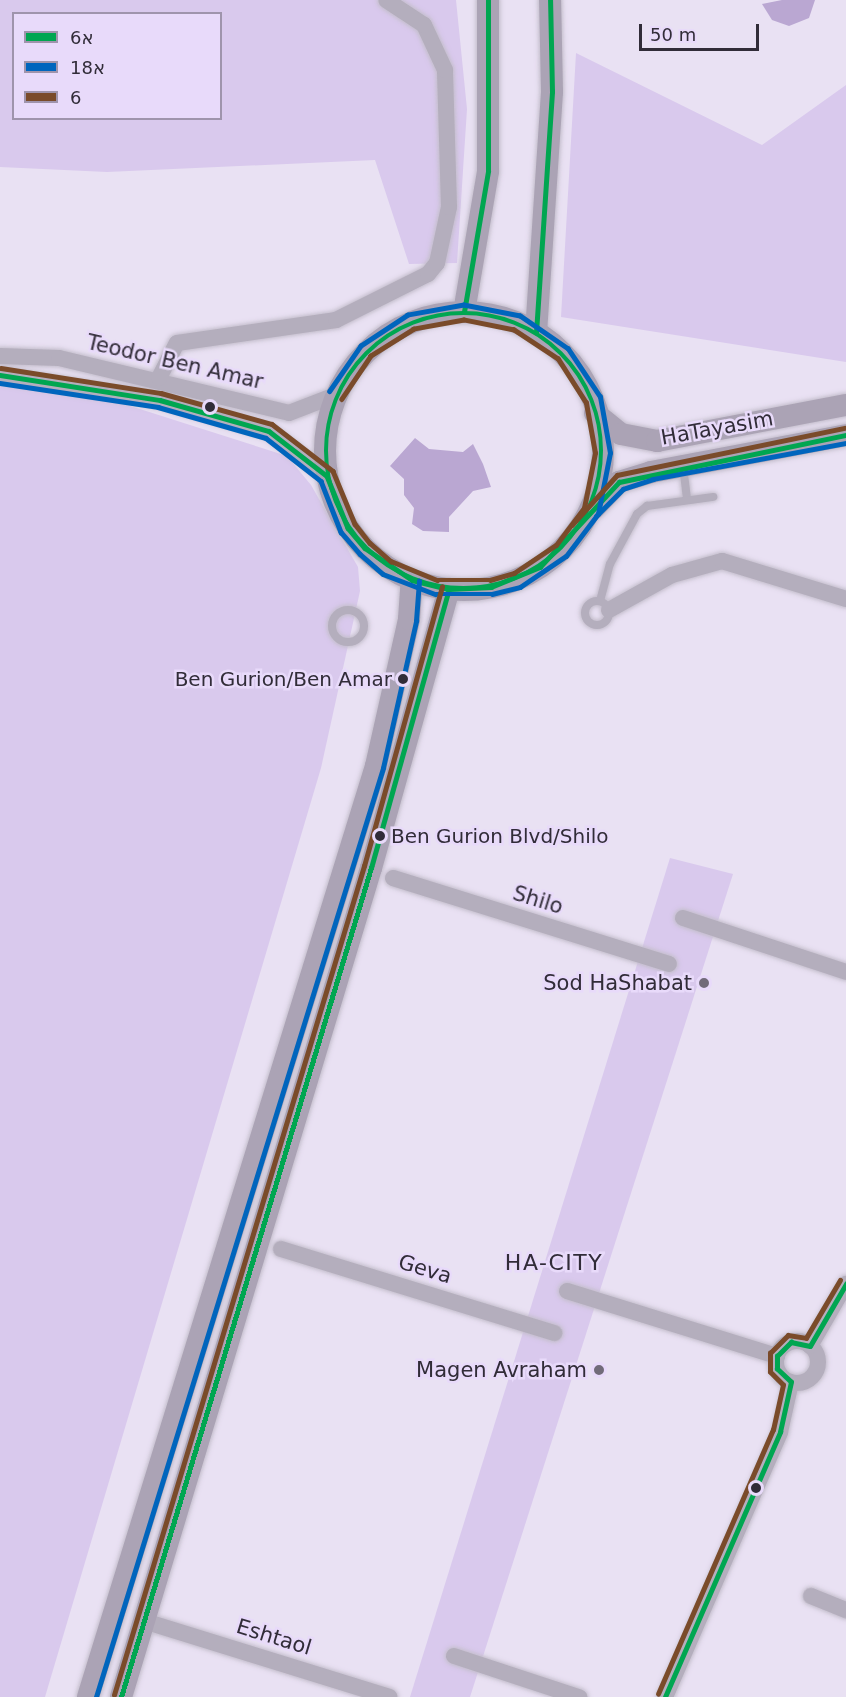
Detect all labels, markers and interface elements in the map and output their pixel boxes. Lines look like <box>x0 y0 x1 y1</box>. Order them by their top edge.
legend <box>12 12 222 120</box>
scale bar <box>642 12 762 50</box>
text: 50 m <box>650 24 696 45</box>
text: 6א <box>70 27 94 48</box>
text: 18א <box>70 57 105 78</box>
text: 6 <box>70 87 81 108</box>
street label: Teodor Ben Amar <box>84 329 266 395</box>
unlabelled marker <box>204 401 216 413</box>
street label: HaTayasim <box>659 406 775 450</box>
place label: Ben Gurion/Ben Amar <box>175 667 392 691</box>
marker: Ben Gurion/Ben Amar <box>397 673 409 685</box>
place label: Ben Gurion Blvd/Shilo <box>391 824 609 848</box>
marker: Ben Gurion Blvd/Shilo <box>374 830 386 842</box>
street label: Shilo <box>510 880 566 920</box>
place label: Sod HaShabat <box>543 970 692 996</box>
marker: Sod HaShabat <box>697 976 711 990</box>
street label: Geva <box>395 1249 455 1289</box>
district label: HA-CITY <box>505 1250 603 1276</box>
place label: Magen Avraham <box>416 1357 587 1383</box>
marker: Magen Avraham <box>592 1363 606 1377</box>
unlabelled marker <box>750 1482 762 1494</box>
street label: Eshtaol <box>233 1614 315 1660</box>

